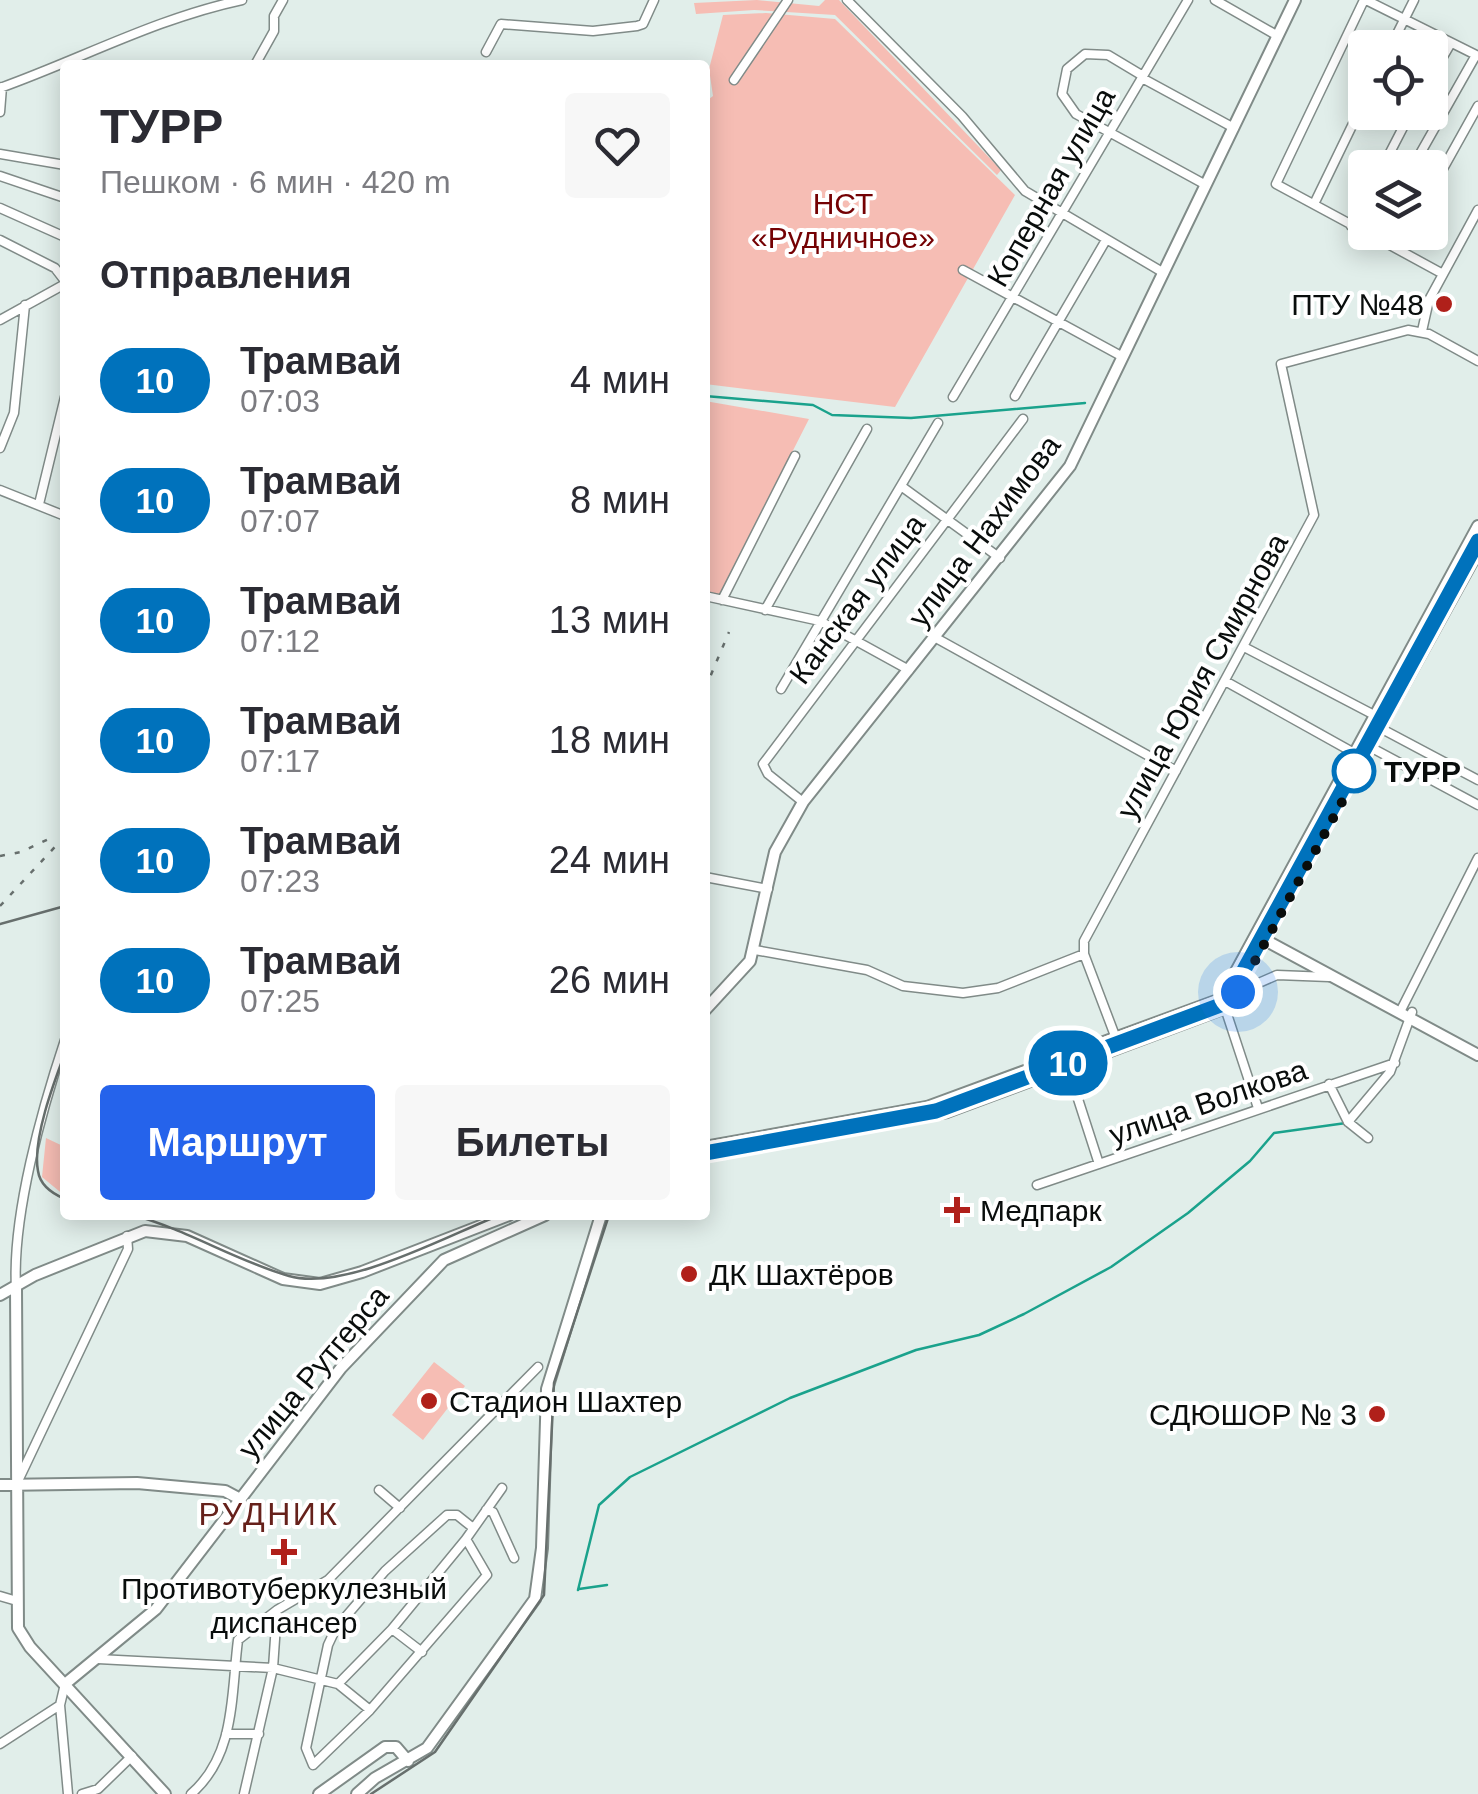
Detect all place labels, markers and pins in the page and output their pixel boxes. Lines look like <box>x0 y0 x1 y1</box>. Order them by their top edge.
place label: ПТУ №48 <box>1291 288 1424 321</box>
marker: ПТУ №48 <box>1433 293 1455 315</box>
marker: ТУРР <box>1333 750 1375 792</box>
place label: ТУРР <box>1384 755 1461 788</box>
place label: Медпарк <box>980 1194 1102 1227</box>
marker: Медпарк <box>944 1197 970 1223</box>
place label: ДК Шахтёров <box>709 1258 894 1291</box>
marker: ДК Шахтёров <box>678 1263 700 1285</box>
place label: Стадион Шахтер <box>449 1385 682 1418</box>
marker: Стадион Шахтер <box>418 1390 440 1412</box>
place label: СДЮШОР № 3 <box>1149 1398 1357 1431</box>
marker: СДЮШОР № 3 <box>1366 1403 1388 1425</box>
marker: Противотуберкулезный диспансер <box>271 1539 297 1565</box>
place label: Противотуберкулезный диспансер <box>121 1572 447 1639</box>

